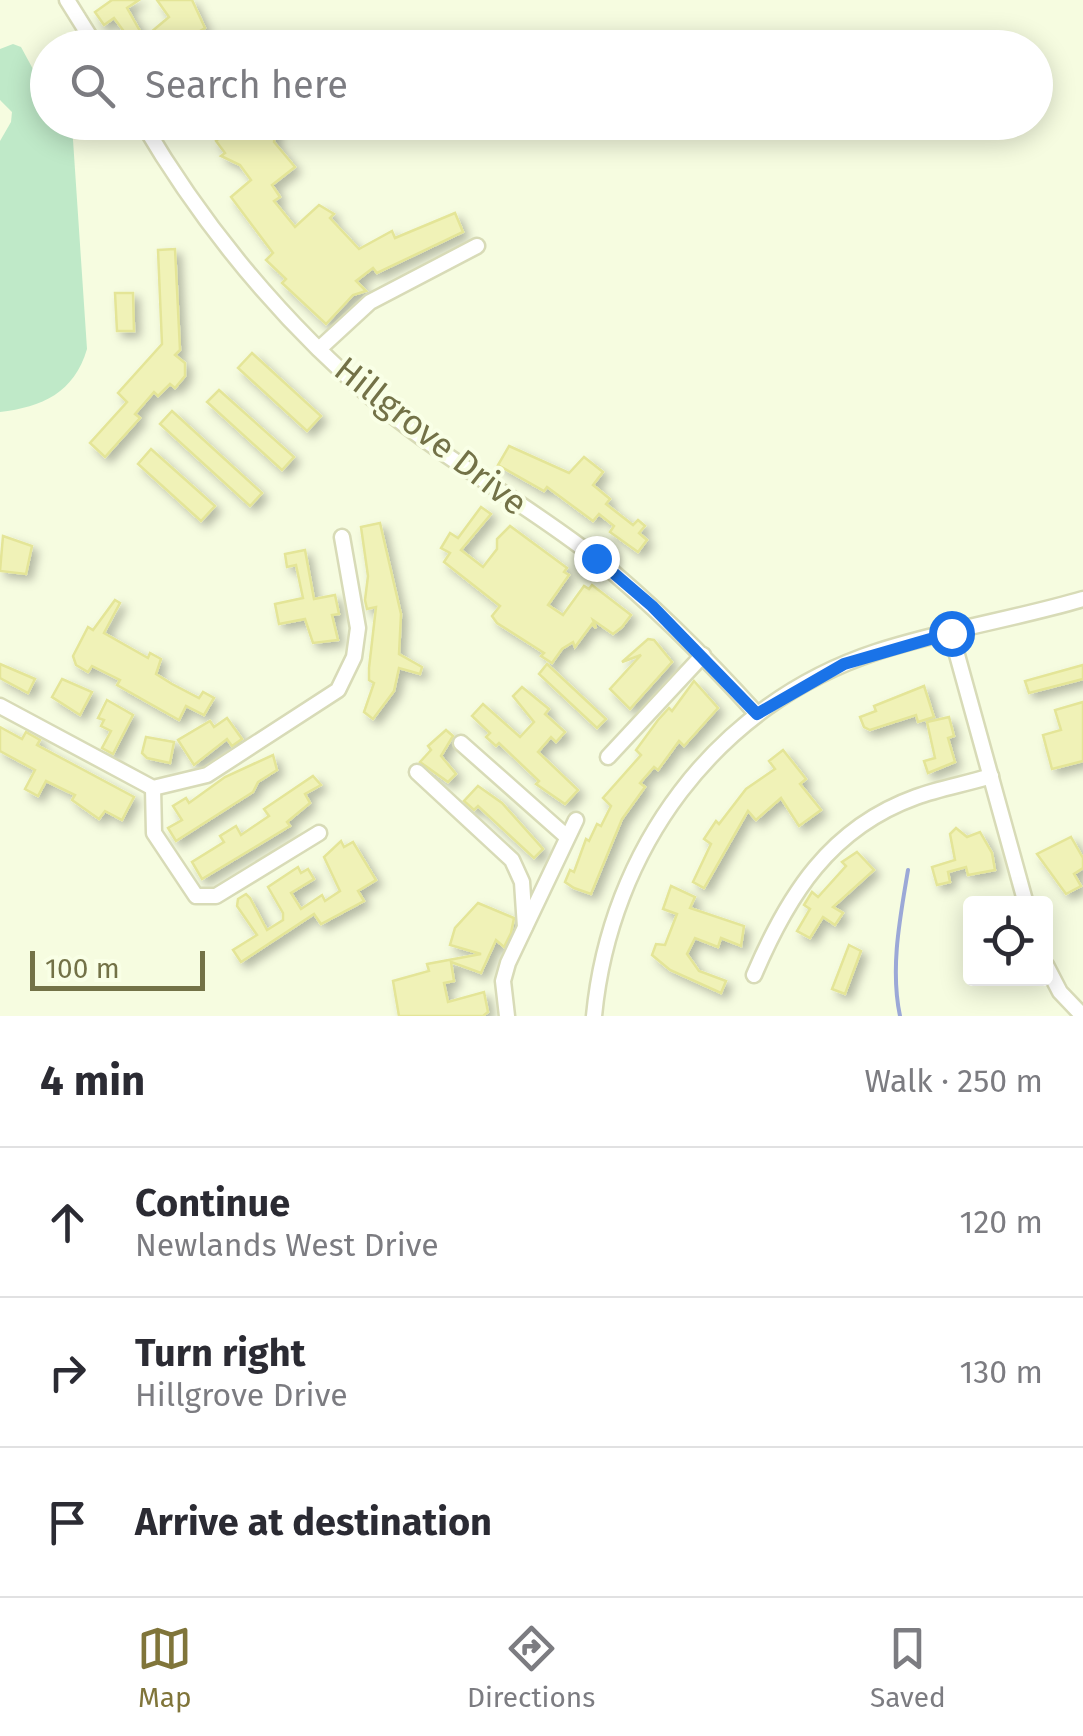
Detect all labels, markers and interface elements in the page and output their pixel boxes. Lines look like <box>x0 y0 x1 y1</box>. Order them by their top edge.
search box <box>30 30 1053 140</box>
icon: search <box>65 58 120 113</box>
text: Search here <box>145 62 348 108</box>
street label: Hillgrove Drive <box>326 348 536 524</box>
route end <box>574 536 620 582</box>
route start <box>929 611 975 657</box>
map controls <box>963 896 1053 986</box>
button: locate <box>963 896 1053 986</box>
scale bar <box>30 946 205 990</box>
text: 100 m <box>45 952 120 985</box>
text: 4 min <box>40 1056 145 1106</box>
text: Walk · 250 m <box>864 1062 1043 1100</box>
text: Continue <box>135 1180 290 1226</box>
icon: ahead <box>40 1195 95 1250</box>
text: 120 m <box>960 1203 1043 1241</box>
text: Newlands West Drive <box>135 1226 439 1264</box>
text: Turn right <box>135 1330 305 1376</box>
icon: right <box>40 1345 95 1400</box>
text: 130 m <box>959 1353 1043 1391</box>
text: Hillgrove Drive <box>135 1376 348 1414</box>
icon: arrive <box>40 1495 95 1550</box>
text: Arrive at destination <box>135 1499 492 1545</box>
tab: Map <box>137 1621 192 1714</box>
tab: Directions <box>467 1621 595 1714</box>
tab: Saved <box>870 1621 946 1714</box>

